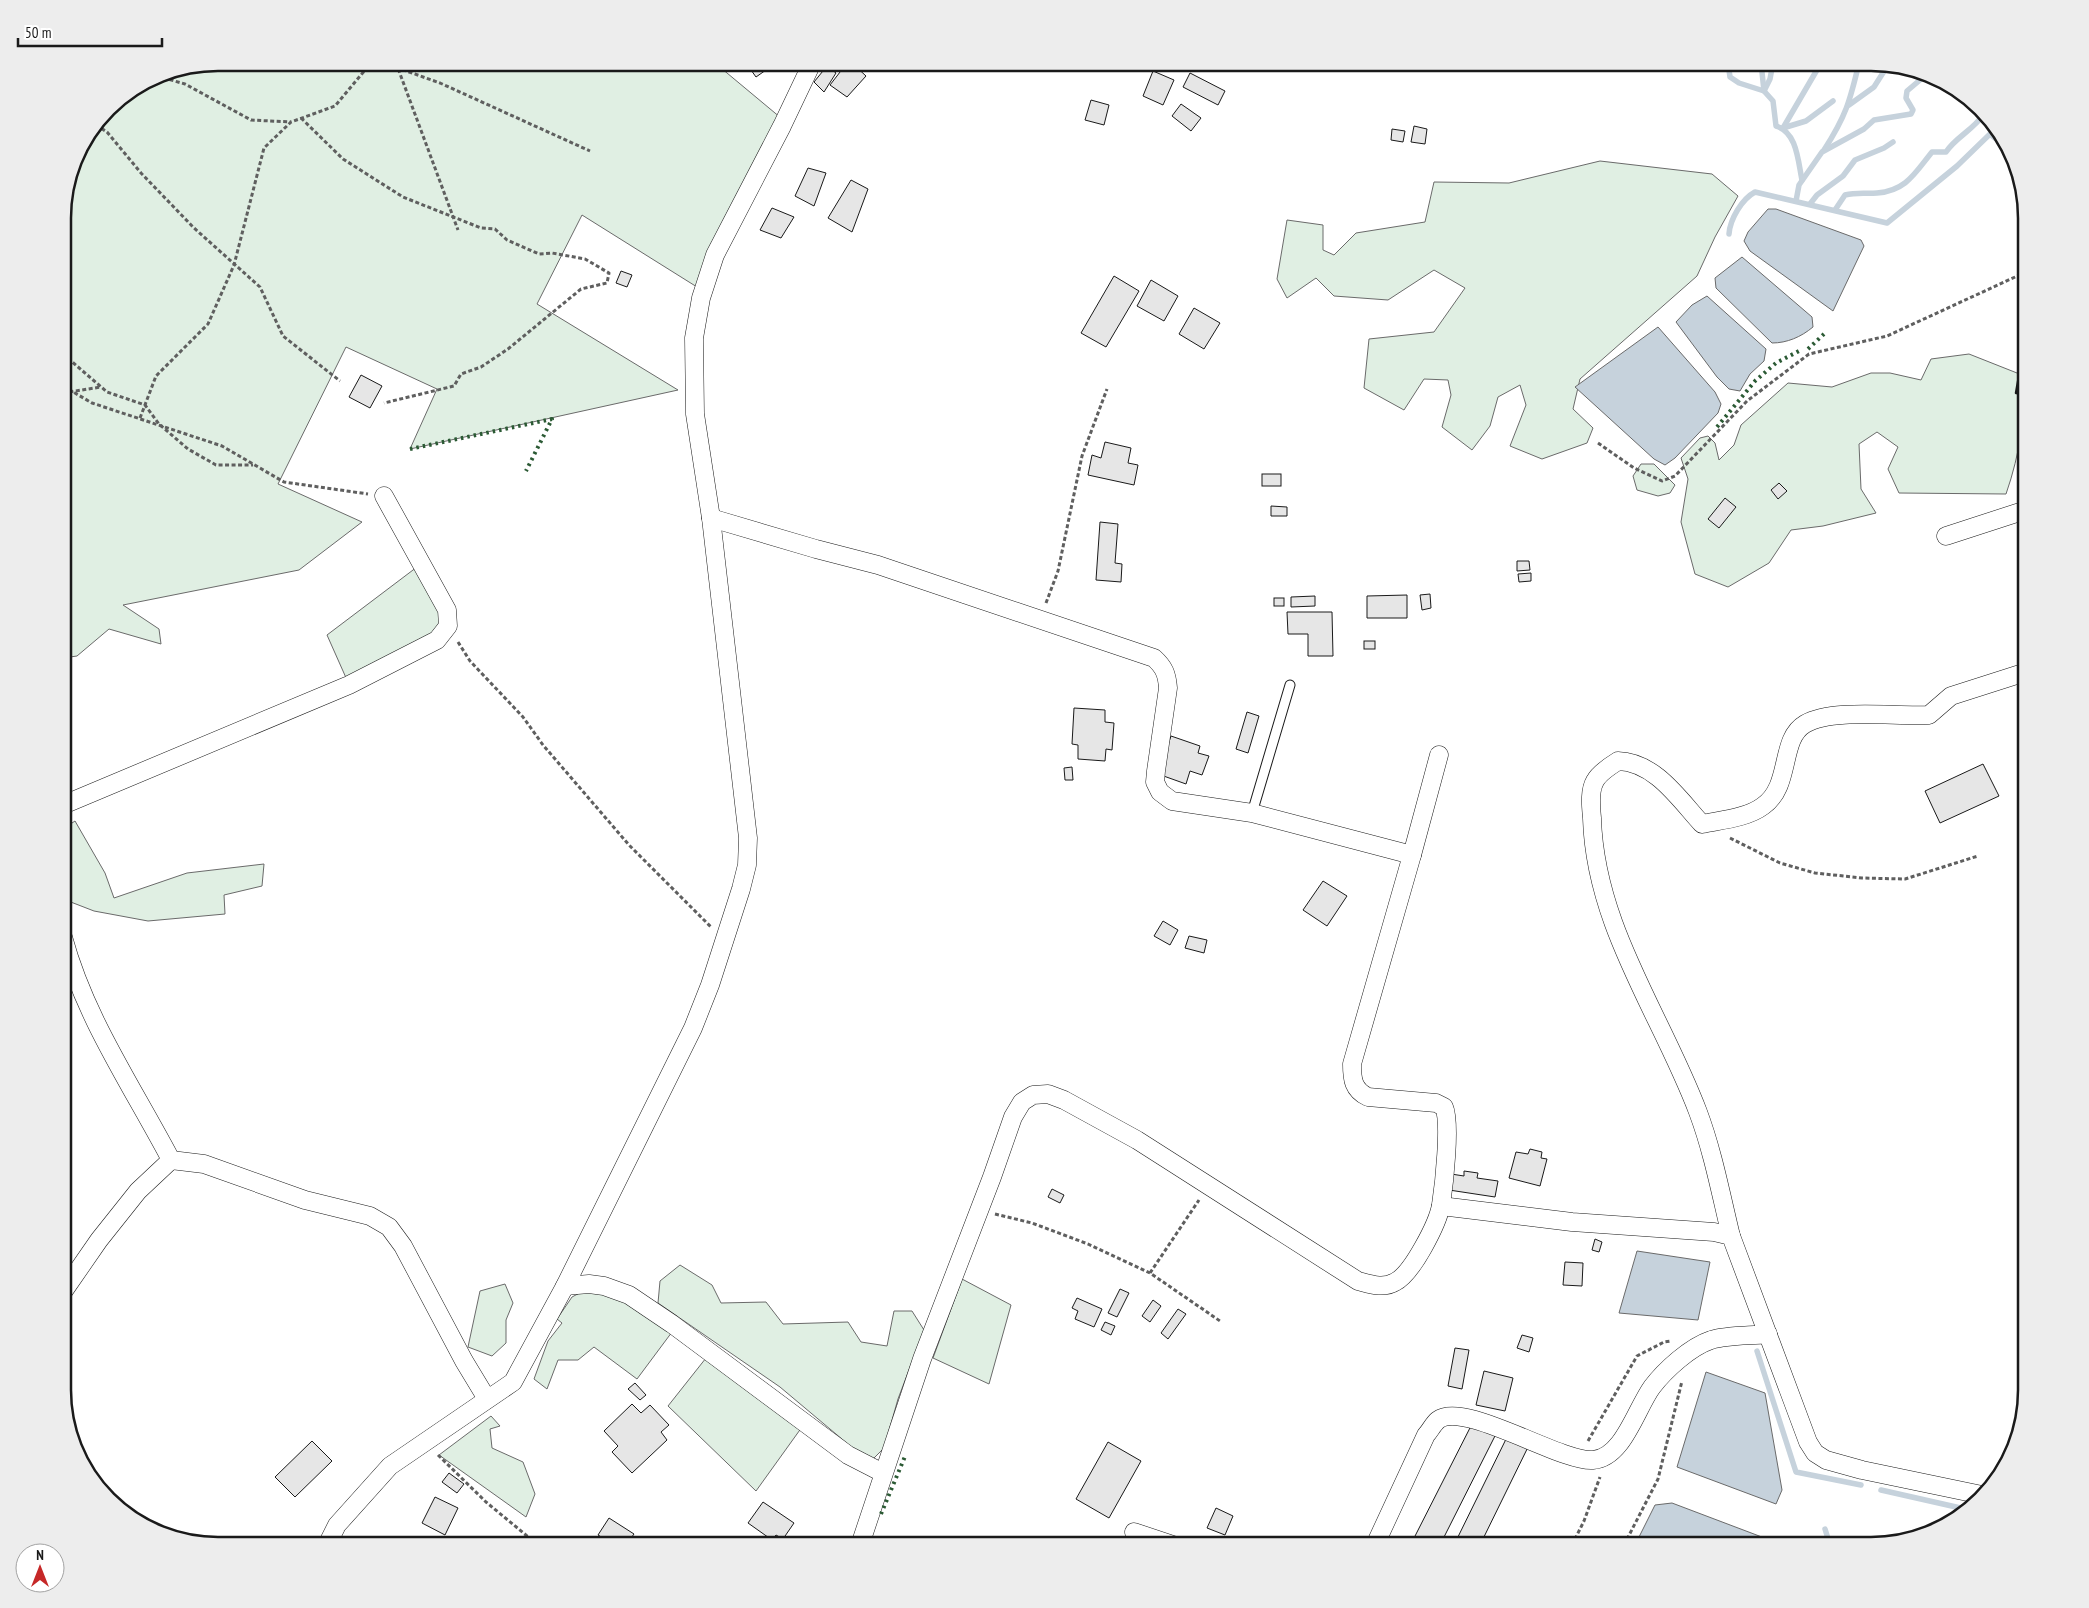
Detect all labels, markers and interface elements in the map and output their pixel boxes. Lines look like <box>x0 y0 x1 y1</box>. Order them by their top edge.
scale bar <box>18 15 161 47</box>
text: 50 m <box>25 23 51 42</box>
north arrow <box>15 1543 65 1593</box>
text: N <box>36 1546 44 1564</box>

